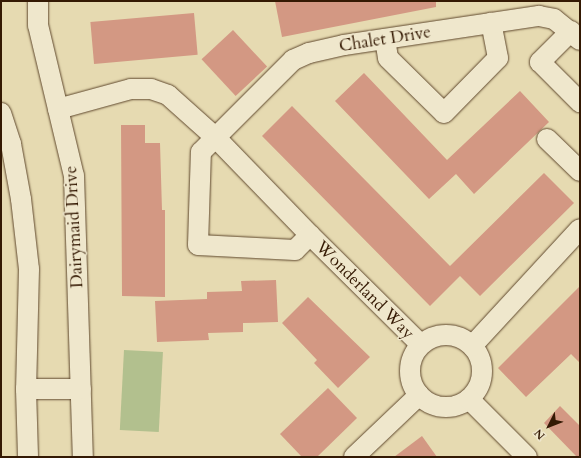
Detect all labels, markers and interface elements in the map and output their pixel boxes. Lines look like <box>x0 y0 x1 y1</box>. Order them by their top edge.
street label: Chalet Drive <box>338 22 432 56</box>
street label: Dairymaid Drive <box>61 165 87 289</box>
street label: Wonderland Way <box>312 237 418 343</box>
north arrow <box>529 406 569 446</box>
text: N <box>531 426 548 443</box>

